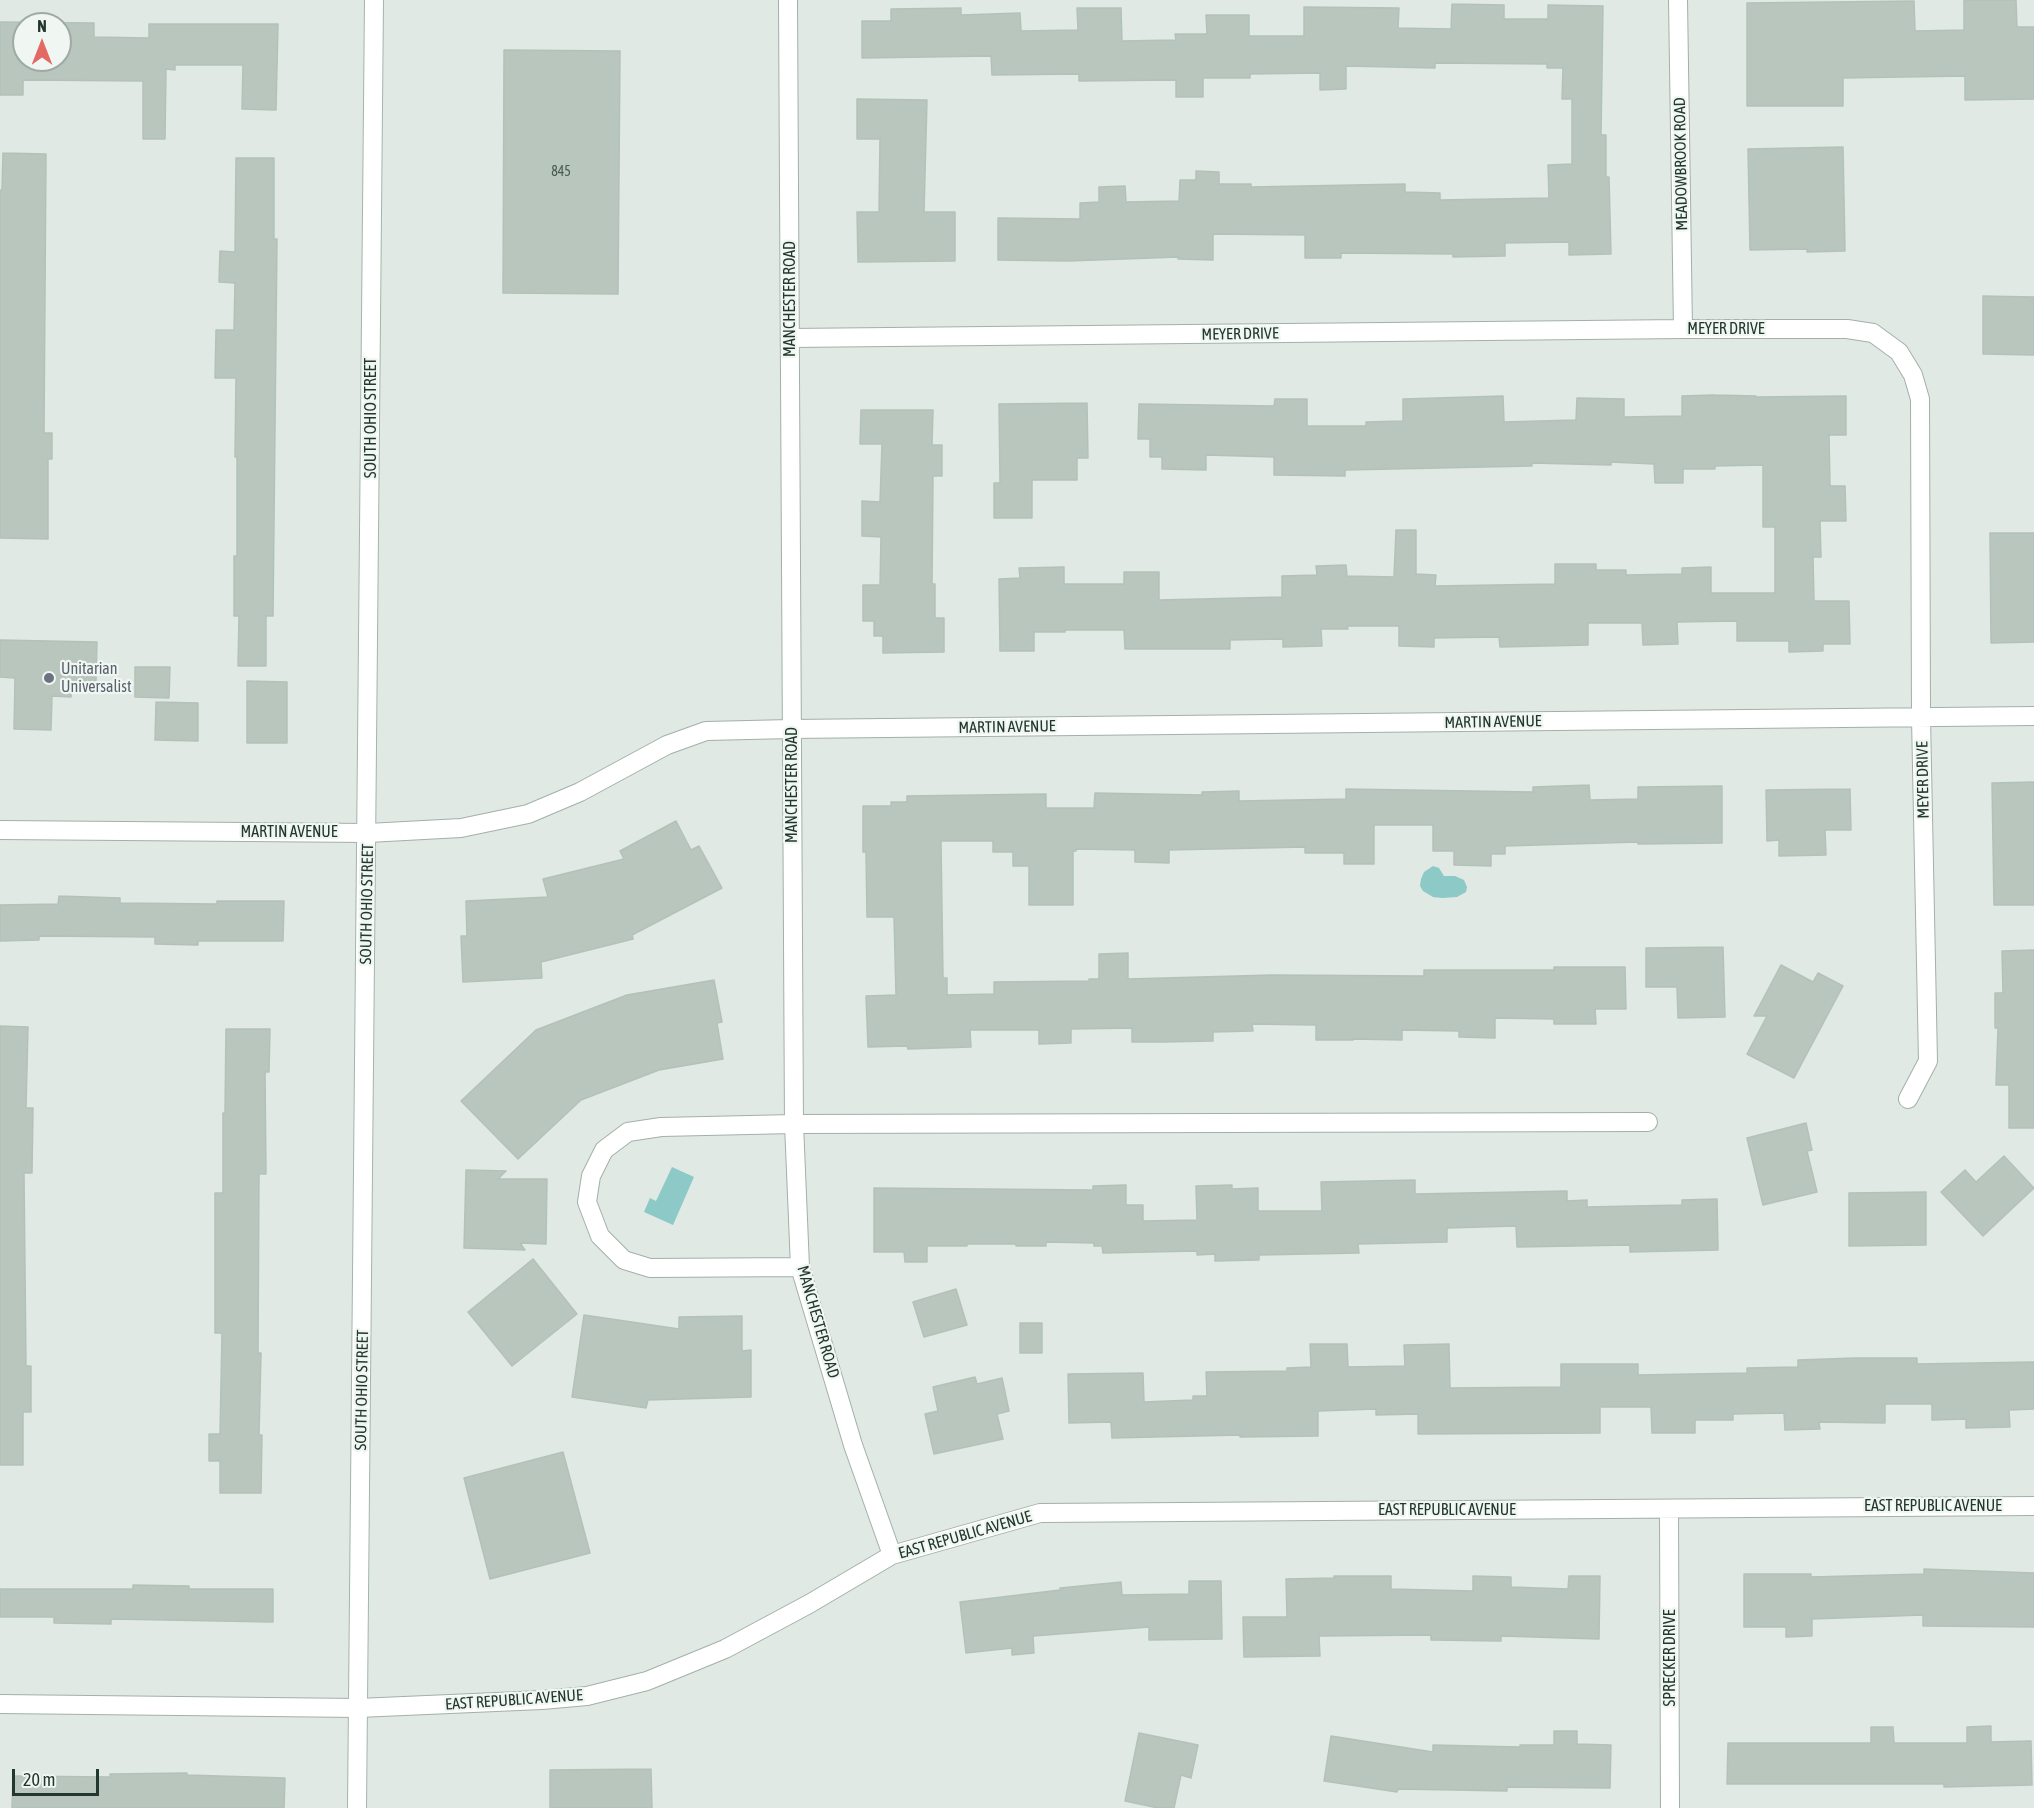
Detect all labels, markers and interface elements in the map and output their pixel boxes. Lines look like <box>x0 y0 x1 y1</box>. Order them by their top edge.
north arrow <box>12 12 72 72</box>
text: N <box>37 17 47 35</box>
street label: MEADOWBROOK ROAD <box>1670 97 1692 231</box>
house number: 845 <box>551 164 571 180</box>
street label: MANCHESTER ROAD <box>780 241 800 357</box>
street label: MEYER DRIVE <box>1687 319 1765 339</box>
street label: MEYER DRIVE <box>1201 324 1279 344</box>
street label: SOUTH OHIO STREET <box>361 358 381 478</box>
place label: Unitarian Universalist <box>61 659 132 697</box>
marker: Unitarian Universalist <box>42 671 56 685</box>
street label: MARTIN AVENUE <box>1444 712 1542 732</box>
street label: MARTIN AVENUE <box>958 717 1056 737</box>
street label: MANCHESTER ROAD <box>782 727 802 843</box>
street label: MEYER DRIVE <box>1913 741 1933 819</box>
street label: MARTIN AVENUE <box>240 822 338 842</box>
street label: SOUTH OHIO STREET <box>356 844 378 964</box>
street label: MANCHESTER ROAD <box>793 1264 843 1380</box>
street label: SOUTH OHIO STREET <box>351 1330 373 1450</box>
street label: EAST REPUBLIC AVENUE <box>1864 1496 2002 1516</box>
street label: EAST REPUBLIC AVENUE <box>1378 1500 1516 1520</box>
street label: EAST REPUBLIC AVENUE <box>896 1507 1034 1563</box>
street label: SPRECKER DRIVE <box>1660 1609 1680 1707</box>
street label: EAST REPUBLIC AVENUE <box>445 1686 583 1714</box>
scale bar <box>15 1757 102 1795</box>
text: 20 m <box>23 1769 55 1790</box>

